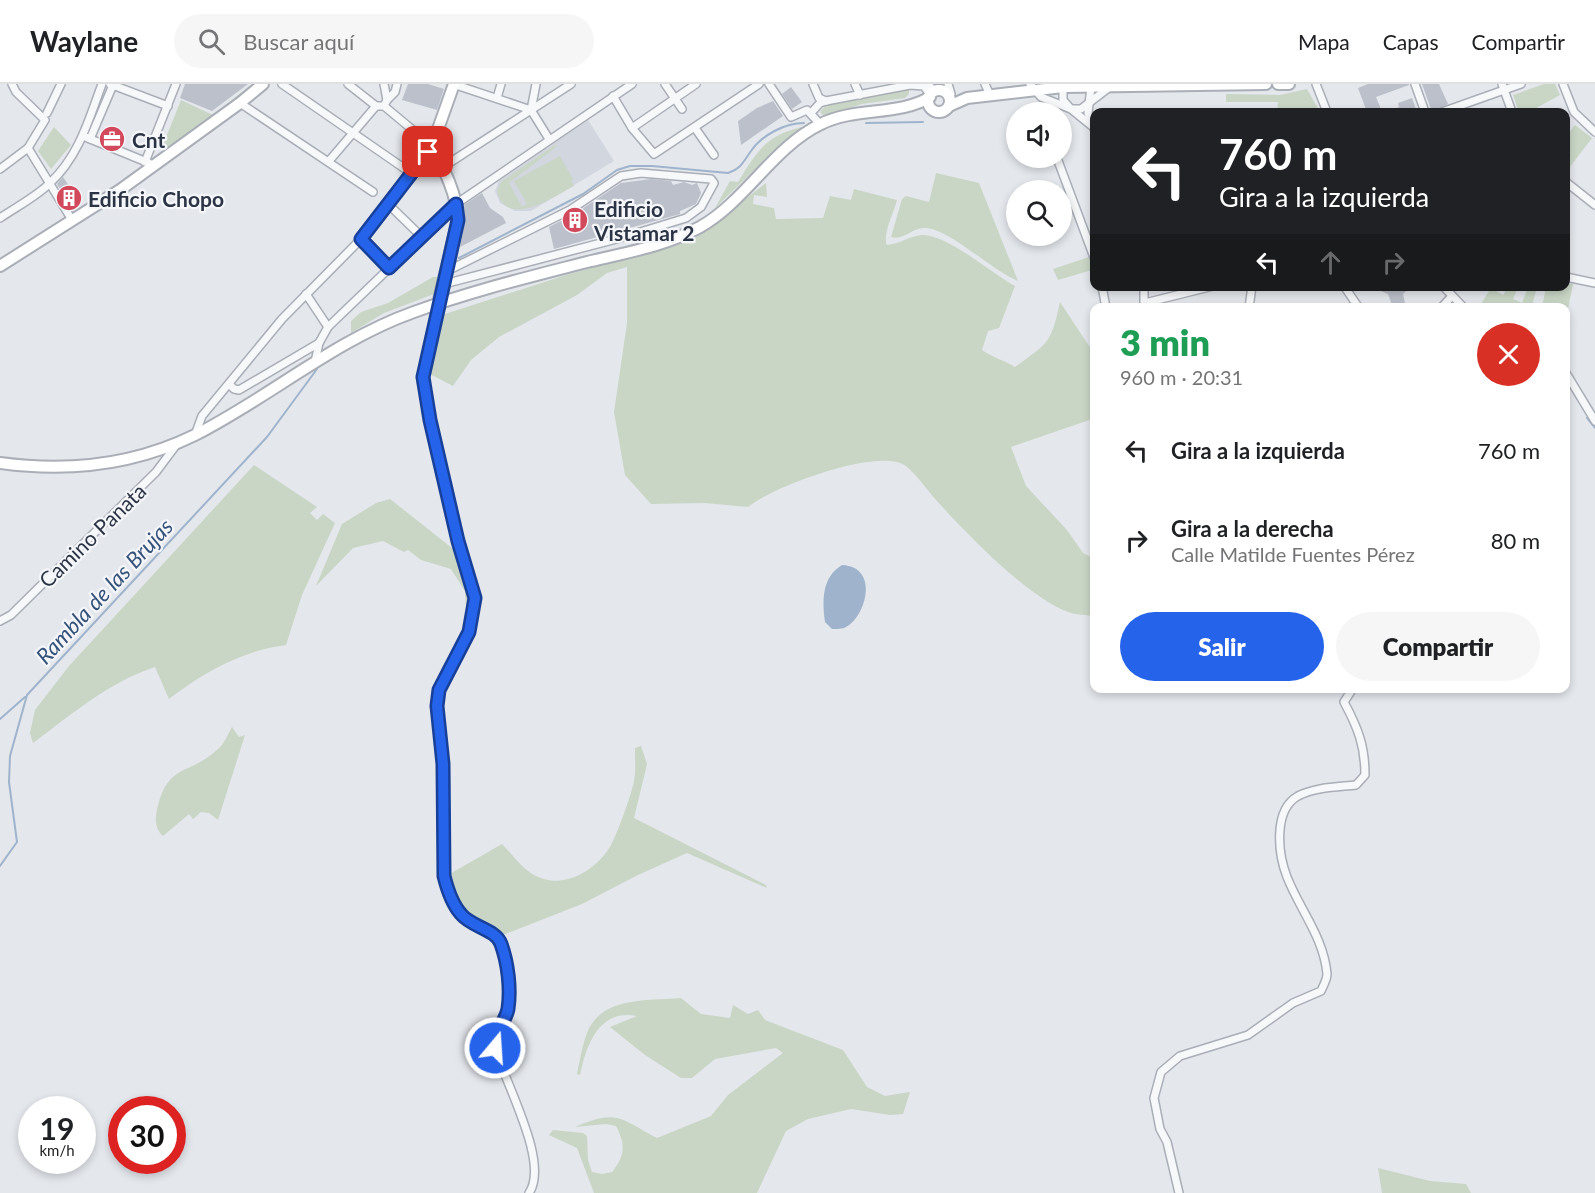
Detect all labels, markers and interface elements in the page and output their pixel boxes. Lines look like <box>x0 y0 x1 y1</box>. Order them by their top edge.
search box <box>174 14 594 68</box>
text: Waylane <box>30 24 138 58</box>
icon: search <box>195 25 228 58</box>
text: Buscar aquí <box>243 28 354 55</box>
text: Mapa <box>1298 29 1350 54</box>
text: Capas <box>1383 29 1439 54</box>
text: Compartir <box>1472 29 1565 54</box>
map controls <box>1006 102 1072 246</box>
button: sound <box>1006 102 1072 168</box>
office icon: Cnt <box>97 124 127 154</box>
pin <box>402 126 453 177</box>
place label: Cnt <box>132 127 166 152</box>
text: 760 m <box>1219 129 1337 179</box>
icon: left <box>1120 132 1198 210</box>
icon: arrive <box>411 135 444 168</box>
button: search <box>1006 180 1072 246</box>
text: Gira a la izquierda <box>1219 180 1429 213</box>
building icon: Edificio Chopo <box>54 183 84 213</box>
place label: Edificio Chopo <box>88 186 224 211</box>
place label: Edificio Vistamar 2 <box>593 196 695 245</box>
building icon: Edificio Vistamar 2 <box>560 205 590 235</box>
icon: left <box>1251 246 1284 279</box>
icon: ahead <box>1314 246 1347 279</box>
icon: right <box>1377 246 1410 279</box>
text: 3 min <box>1120 320 1210 364</box>
button: close <box>1477 323 1540 386</box>
text: 960 m · 20:31 <box>1120 365 1243 389</box>
icon: left <box>1120 434 1153 467</box>
text: Gira a la izquierda <box>1171 437 1345 464</box>
text: 760 m <box>1478 437 1540 464</box>
street label: Camino Panata <box>34 478 150 592</box>
water label: Rambla de las Brujas <box>30 513 178 669</box>
text: Gira a la derecha <box>1171 515 1334 542</box>
icon: right <box>1120 524 1153 557</box>
text: 80 m <box>1491 527 1540 554</box>
text: Calle Matilde Fuentes Pérez <box>1171 542 1415 566</box>
button: Salir <box>1120 612 1324 681</box>
button: Compartir <box>1336 612 1540 681</box>
position arrow <box>463 1016 527 1080</box>
speed limit sign: 30 <box>108 1096 186 1174</box>
text: 19 <box>40 1110 74 1146</box>
text: km/h <box>39 1141 75 1159</box>

